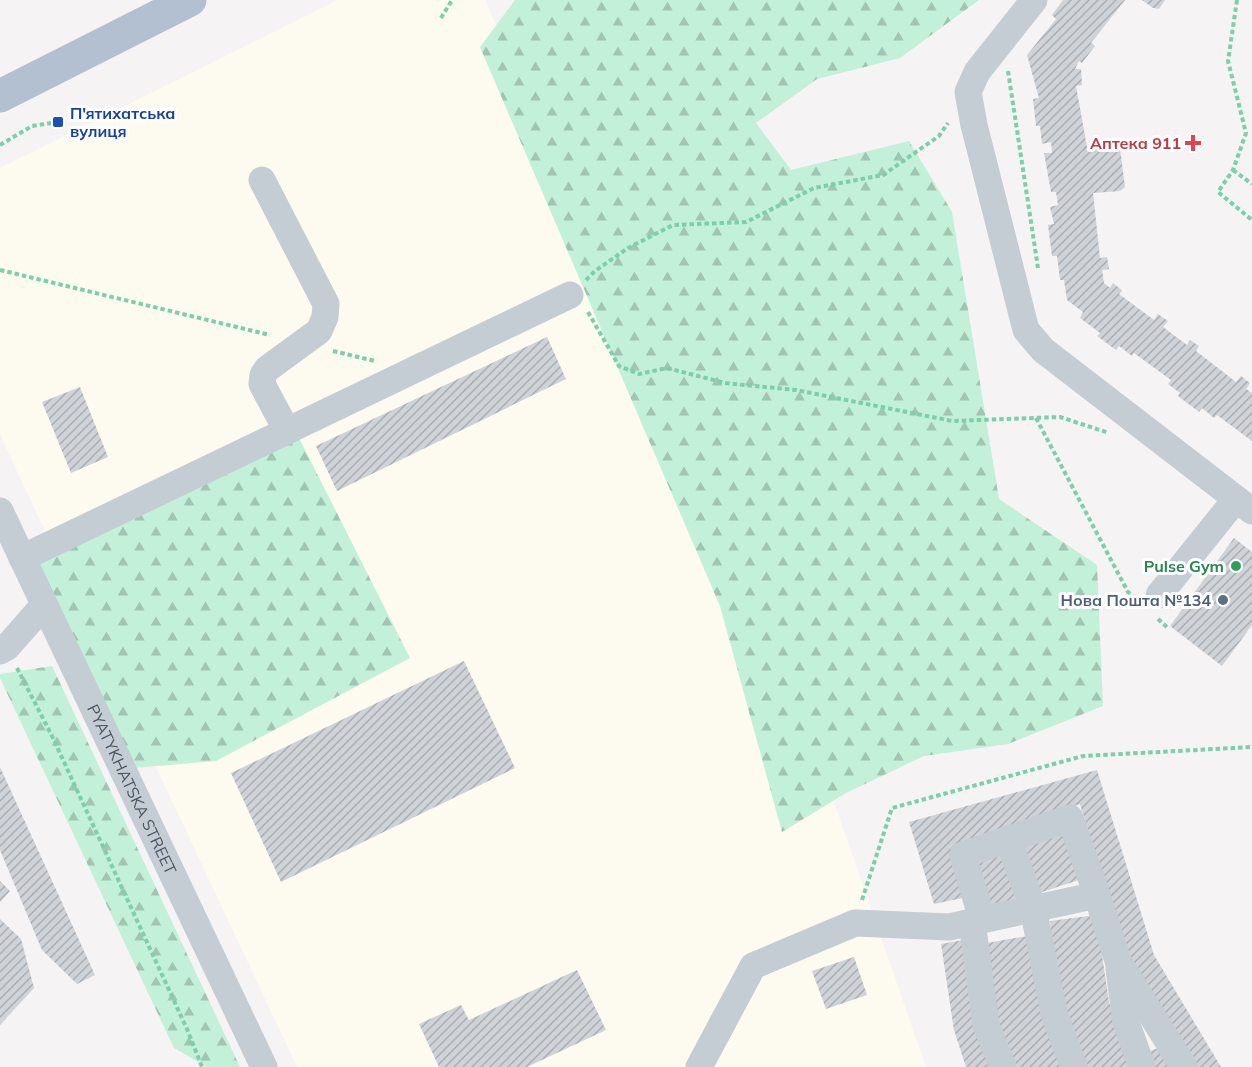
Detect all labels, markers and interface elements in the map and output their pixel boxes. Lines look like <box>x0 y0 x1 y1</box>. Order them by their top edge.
place label: П'ятихатська вулиця <box>70 103 175 141</box>
marker: П'ятихатська вулиця <box>51 115 65 129</box>
place label: Аптека 911 <box>1090 133 1181 153</box>
marker: Аптека 911 <box>1186 136 1200 150</box>
place label: Pulse Gym <box>1144 556 1224 576</box>
marker: Pulse Gym <box>1229 559 1243 573</box>
place label: Нова Пошта №134 <box>1061 590 1211 610</box>
marker: Нова Пошта №134 <box>1216 593 1230 607</box>
street label: PYATYKHATSKA STREET <box>83 701 181 878</box>

